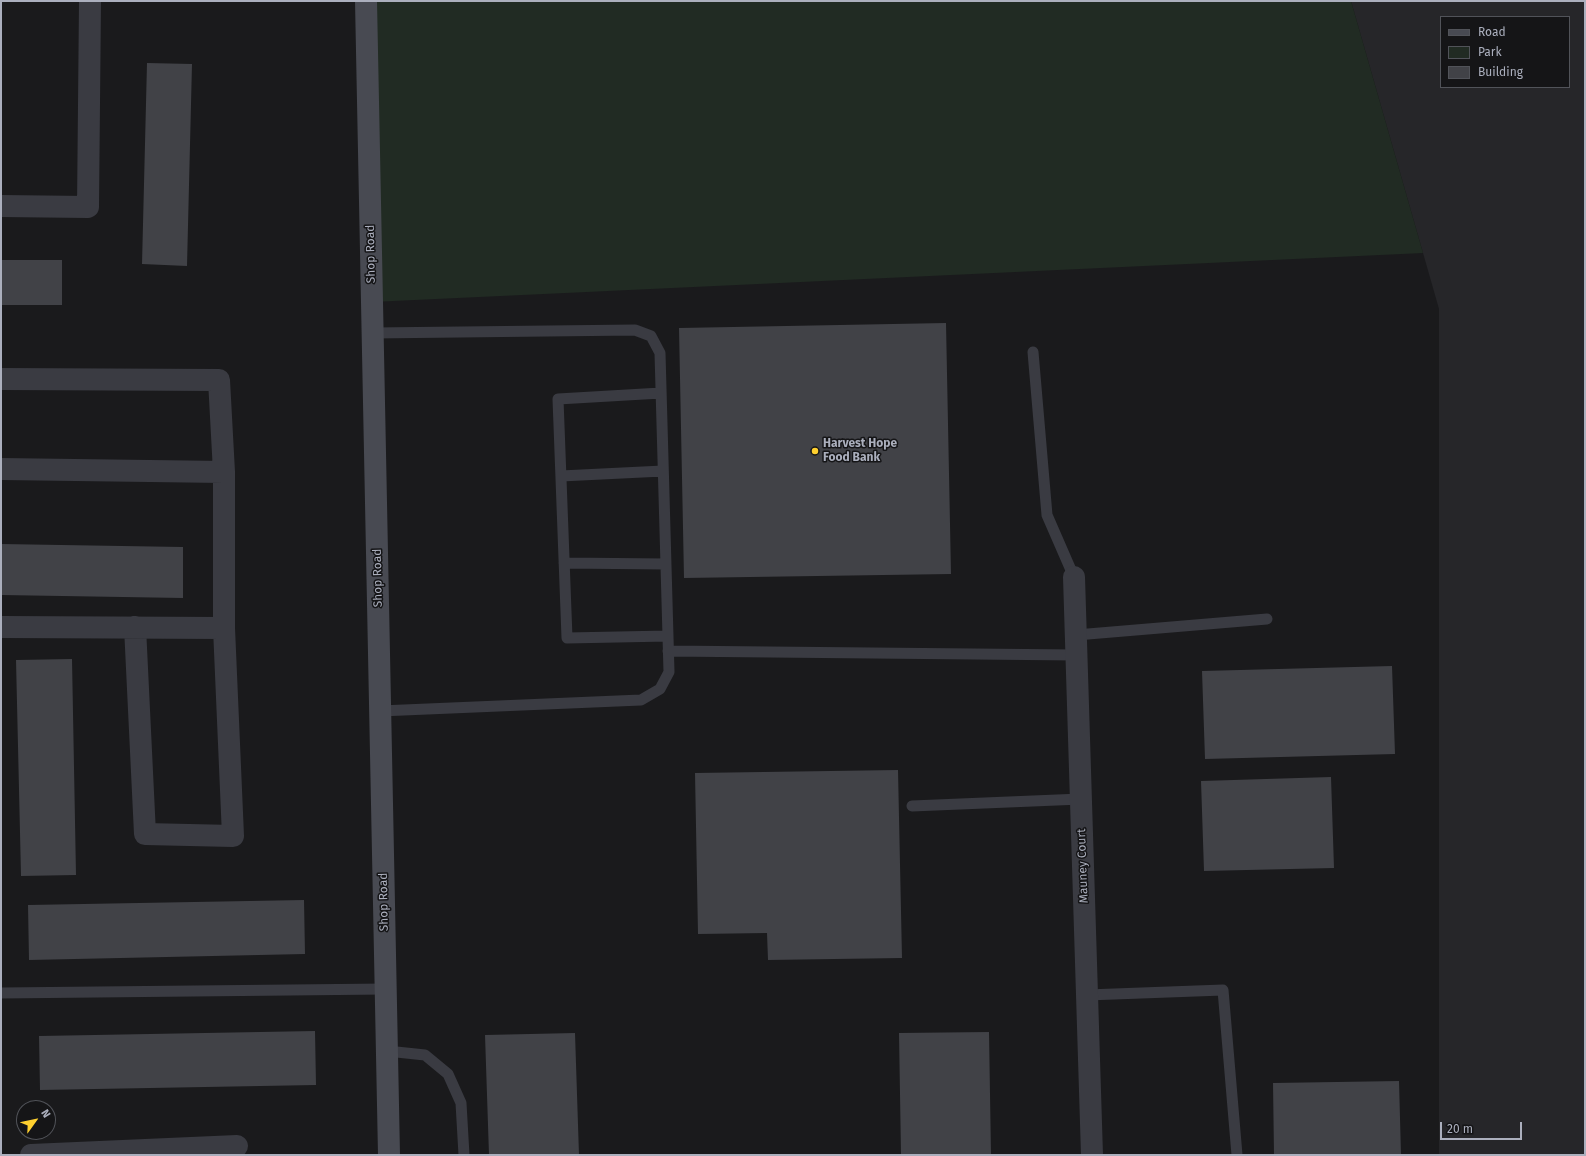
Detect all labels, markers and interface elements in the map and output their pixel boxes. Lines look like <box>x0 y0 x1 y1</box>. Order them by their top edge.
legend <box>1440 16 1570 88</box>
text: Road <box>1478 25 1506 39</box>
text: Park <box>1478 45 1502 59</box>
text: Building <box>1478 65 1523 79</box>
street label: Shop Road <box>363 225 379 283</box>
place label: Harvest Hope Food Bank <box>823 437 897 465</box>
marker: Harvest Hope Food Bank <box>810 446 820 456</box>
street label: Shop Road <box>370 549 386 607</box>
street label: Mauney Court <box>1074 828 1092 904</box>
street label: Shop Road <box>376 873 392 931</box>
north arrow <box>16 1100 56 1140</box>
text: N <box>38 1107 53 1120</box>
scale bar <box>1442 1114 1524 1140</box>
text: 20 m <box>1447 1122 1473 1136</box>

